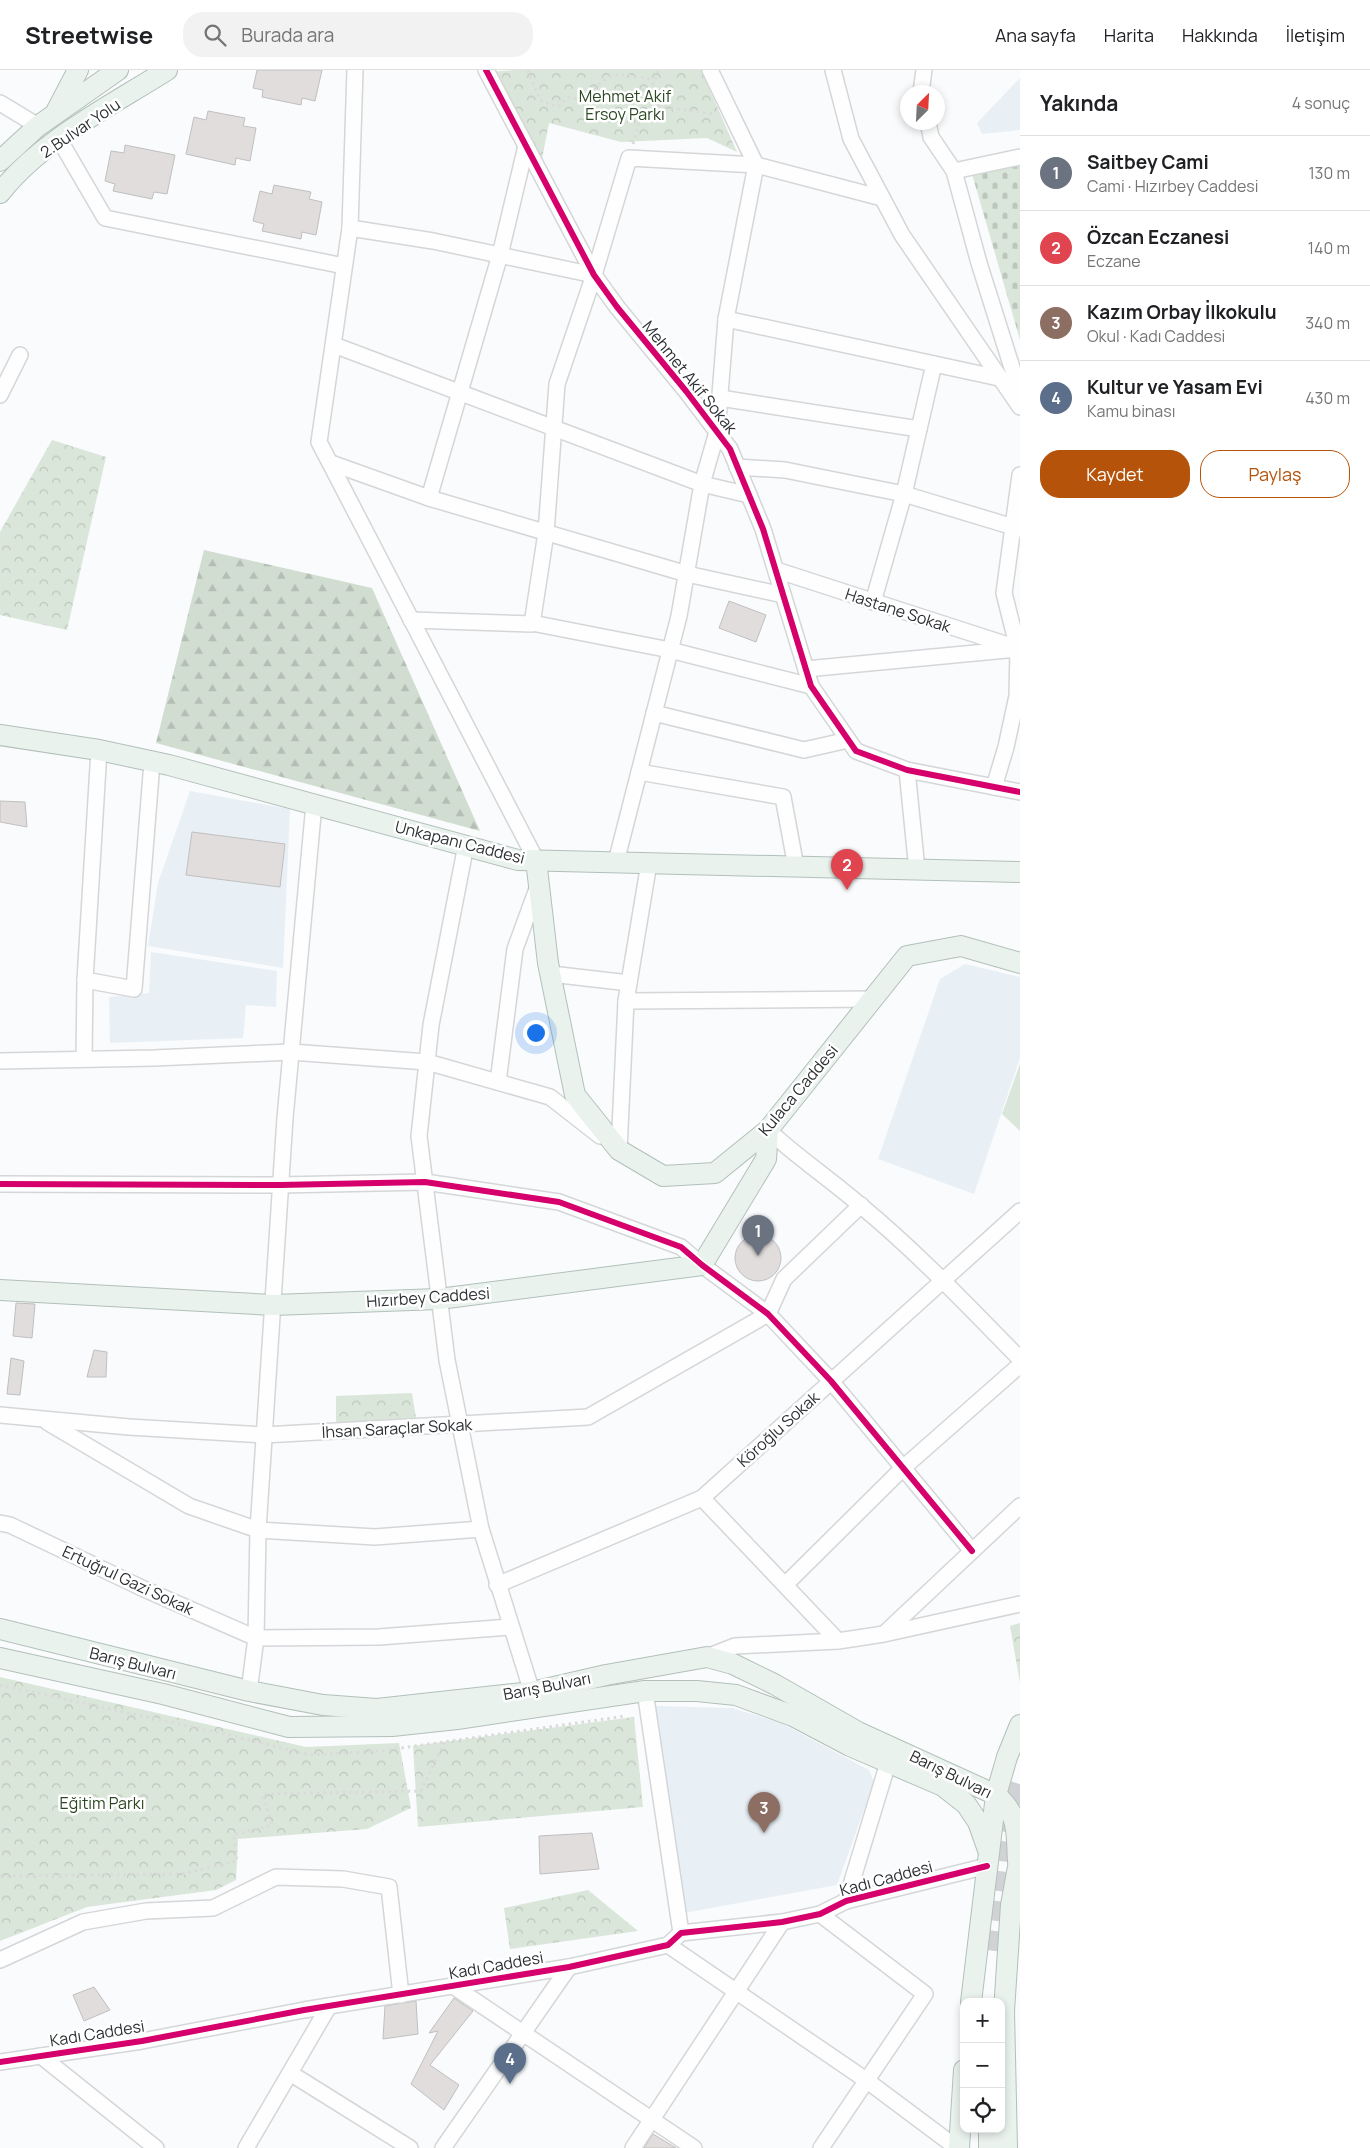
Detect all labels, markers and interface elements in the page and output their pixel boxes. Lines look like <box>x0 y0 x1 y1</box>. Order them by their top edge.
search box <box>183 12 533 57</box>
text: Streetwise <box>25 18 153 51</box>
icon: search <box>201 21 229 49</box>
text: Burada ara <box>241 22 334 48</box>
text: Ana sayfa <box>995 23 1076 47</box>
text: Harita <box>1104 23 1154 47</box>
text: Hakkında <box>1182 23 1258 47</box>
text: İletişim <box>1286 23 1345 47</box>
park label: Mehmet Akif Ersoy Parkı <box>579 85 671 125</box>
north arrow <box>900 85 945 130</box>
text: Yakında <box>1040 89 1118 117</box>
text: 4 sonuç <box>1292 92 1350 114</box>
street label: 2.Bulvar Yolu <box>36 93 124 163</box>
text: Saitbey Cami <box>1087 149 1209 175</box>
text: 1 <box>1052 162 1060 184</box>
text: 130 m <box>1308 162 1350 184</box>
text: Cami · Hızırbey Caddesi <box>1087 175 1258 197</box>
text: Özcan Eczanesi <box>1087 224 1229 250</box>
text: 2 <box>1051 237 1061 259</box>
text: 140 m <box>1308 237 1350 259</box>
text: Eczane <box>1087 250 1141 272</box>
text: Kazım Orbay İlkokulu <box>1087 299 1277 325</box>
text: 3 <box>1051 312 1061 334</box>
text: 340 m <box>1305 312 1350 334</box>
street label: Mehmet Akif Sokak <box>638 316 743 439</box>
text: Okul · Kadı Caddesi <box>1087 325 1225 347</box>
text: Kultur ve Yasam Evi <box>1087 374 1263 400</box>
text: 4 <box>1051 387 1061 409</box>
text: 430 m <box>1305 387 1350 409</box>
text: Kamu binası <box>1087 400 1175 422</box>
button: Kaydet <box>1040 450 1190 498</box>
button: Paylaş <box>1200 450 1350 498</box>
street label: Hastane Sokak <box>842 583 955 638</box>
street label: Unkapanı Caddesi <box>393 815 527 869</box>
pin: 2 <box>831 849 863 890</box>
your location <box>523 1020 549 1046</box>
street label: Kulaca Caddesi <box>753 1040 843 1140</box>
pin: 1 <box>742 1215 774 1256</box>
street label: Hızırbey Caddesi <box>366 1282 490 1312</box>
street label: Köroğlu Sokak <box>732 1386 825 1472</box>
street label: İhsan Saraçlar Sokak <box>321 1413 474 1443</box>
street label: Ertuğrul Gazi Sokak <box>59 1540 198 1620</box>
street label: Barış Bulvarı <box>87 1642 179 1684</box>
street label: Barış Bulvarı <box>501 1667 593 1705</box>
street label: Barış Bulvarı <box>906 1745 996 1803</box>
park label: Eğitim Parkı <box>60 1792 144 1814</box>
pin: 3 <box>748 1792 780 1833</box>
street label: Kadı Caddesi <box>837 1855 935 1901</box>
street label: Kadı Caddesi <box>447 1946 545 1984</box>
map controls <box>960 1998 1005 2133</box>
button: + <box>960 1998 1005 2043</box>
street label: Kadı Caddesi <box>48 2015 146 2051</box>
pin: 4 <box>494 2043 526 2084</box>
button: − <box>960 2043 1005 2088</box>
button: locate <box>960 2088 1005 2133</box>

